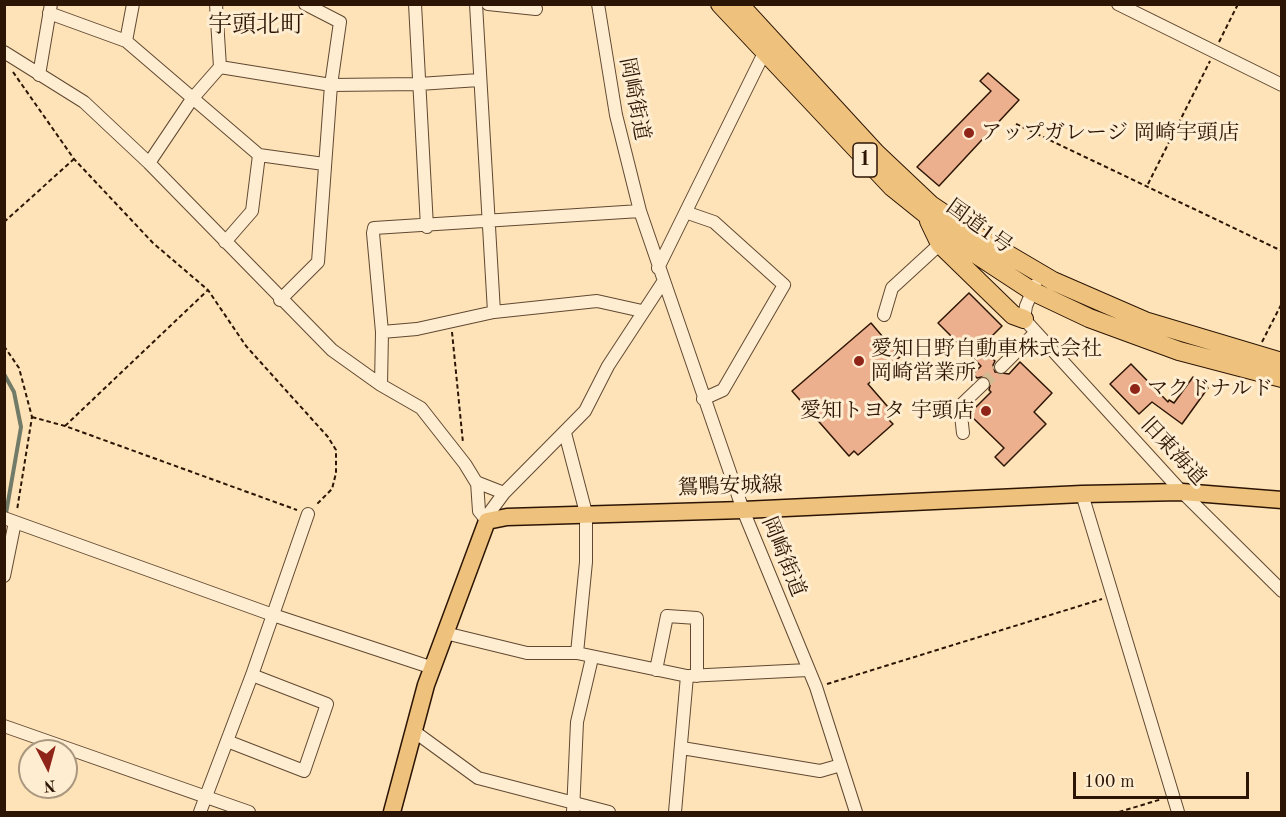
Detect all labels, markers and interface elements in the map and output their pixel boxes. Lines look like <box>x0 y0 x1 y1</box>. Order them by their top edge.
district label: 宇頭北町 <box>208 12 304 40</box>
street label: 岡崎街道 <box>614 55 654 143</box>
place label: アップガレージ 岡崎宇頭店 <box>981 120 1239 146</box>
marker: アップガレージ 岡崎宇頭店 <box>962 126 976 140</box>
road number: 1 <box>853 143 877 177</box>
street label: 国道1号 <box>941 195 1017 259</box>
place label: 愛知日野自動車株式会社 岡崎営業所 <box>871 336 1102 386</box>
marker: 愛知日野自動車株式会社 岡崎営業所 <box>852 354 866 368</box>
place label: マクドナルド <box>1147 376 1273 402</box>
marker: マクドナルド <box>1128 382 1142 396</box>
place label: 愛知トヨタ 宇頭店 <box>800 398 974 424</box>
marker: 愛知トヨタ 宇頭店 <box>979 404 993 418</box>
street label: 旧東海道 <box>1135 413 1211 491</box>
street label: 鴛鴨安城線 <box>677 473 783 501</box>
street label: 岡崎街道 <box>756 513 810 601</box>
north arrow <box>18 739 78 799</box>
scale bar <box>1076 760 1252 798</box>
text: 100 m <box>1084 773 1135 791</box>
text: N <box>43 776 57 794</box>

